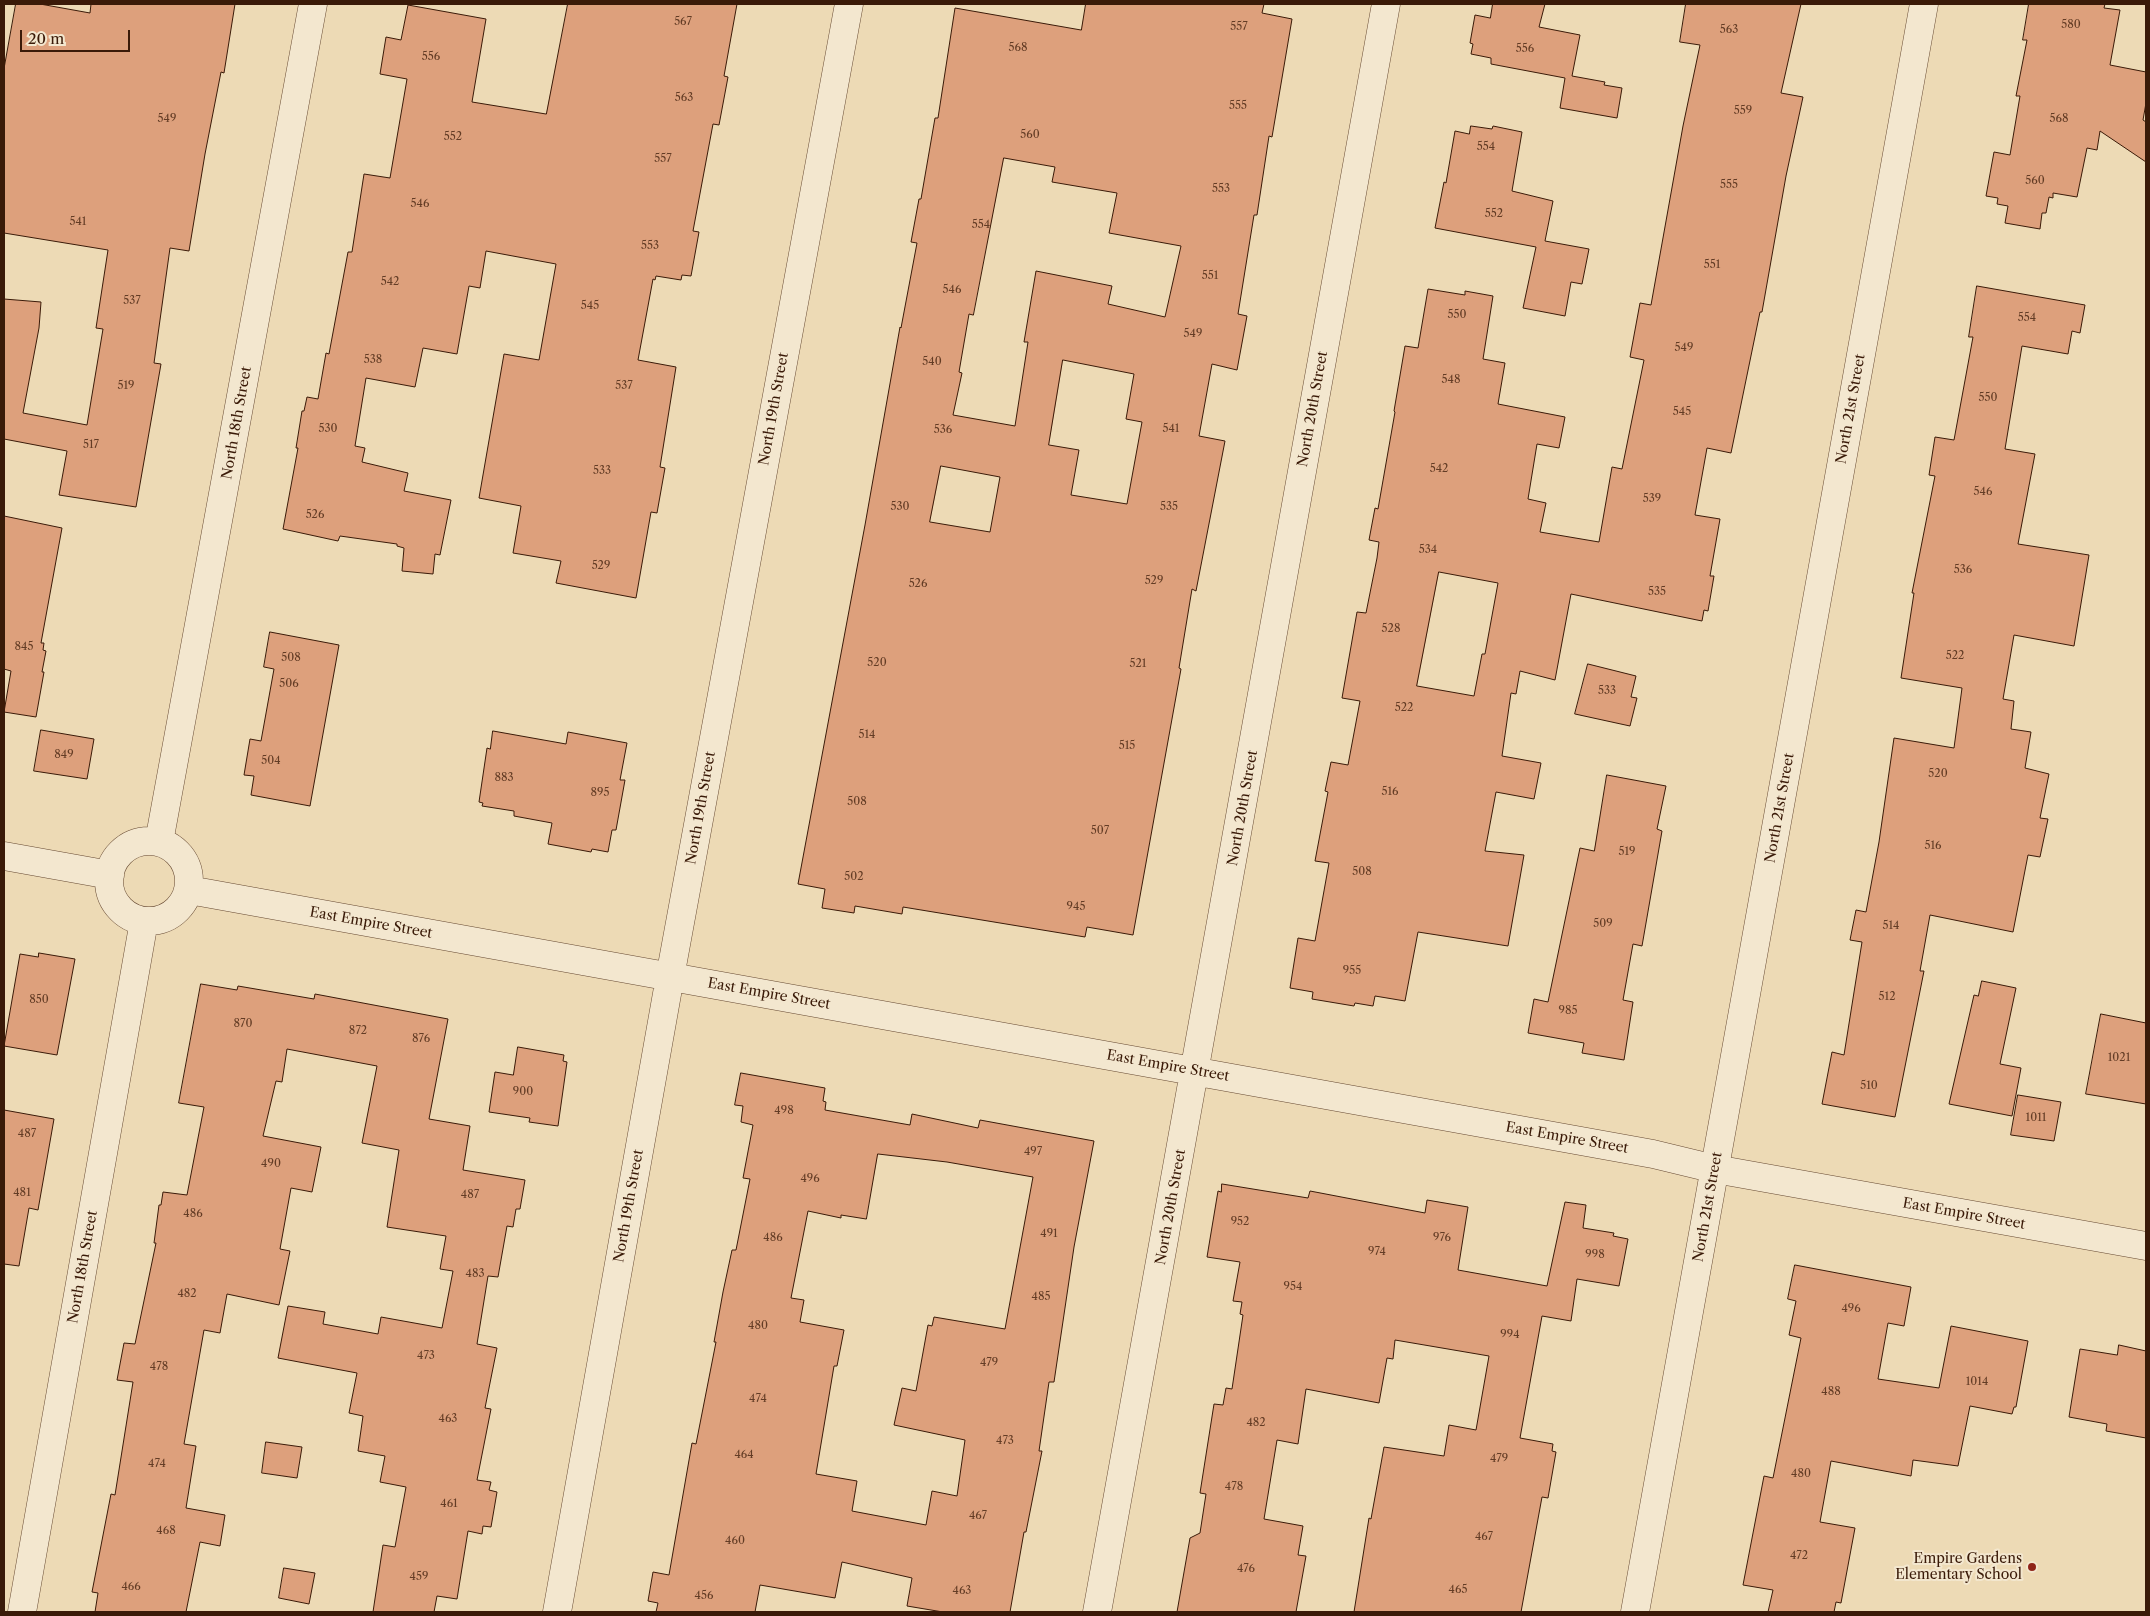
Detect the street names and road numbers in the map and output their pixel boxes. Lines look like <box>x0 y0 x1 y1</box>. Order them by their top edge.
street label: North 20th Street <box>1295 350 1331 468</box>
street label: North 19th Street <box>756 351 792 467</box>
street label: North 21st Street <box>1833 353 1869 465</box>
street label: North 18th Street <box>219 365 255 481</box>
street label: North 20th Street <box>1225 749 1261 867</box>
street label: North 19th Street <box>683 750 719 866</box>
street label: North 21st Street <box>1762 752 1798 864</box>
street label: East Empire Street <box>308 904 434 942</box>
street label: East Empire Street <box>706 975 832 1013</box>
street label: East Empire Street <box>1105 1047 1231 1085</box>
street label: East Empire Street <box>1504 1119 1630 1157</box>
street label: North 19th Street <box>611 1148 647 1264</box>
street label: North 20th Street <box>1153 1148 1189 1266</box>
street label: North 21st Street <box>1690 1151 1726 1263</box>
street label: East Empire Street <box>1901 1195 2027 1233</box>
street label: North 18th Street <box>65 1209 101 1325</box>

